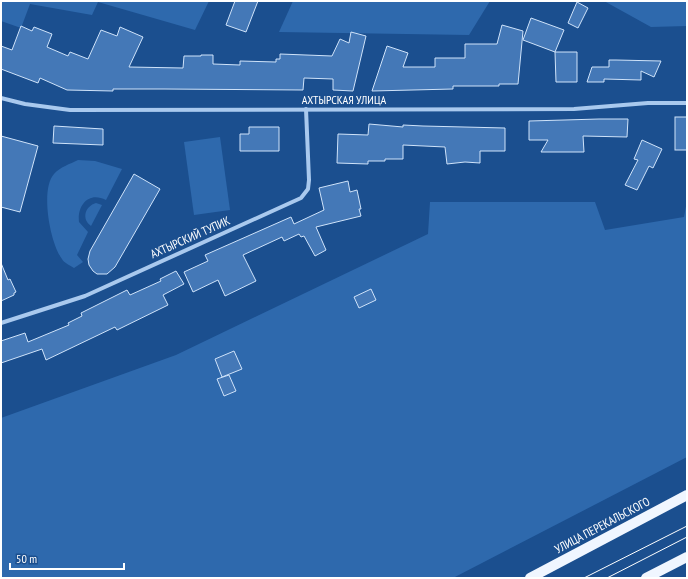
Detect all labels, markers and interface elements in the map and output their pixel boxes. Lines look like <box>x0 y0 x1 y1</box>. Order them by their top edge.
street label: АХТЫРСКАЯ УЛИЦА <box>302 92 387 107</box>
street label: АХТЫРСКИЙ ТУПИК <box>148 213 232 261</box>
street label: УЛИЦА ПЕРЕКАЛЬСКОГО <box>552 493 652 556</box>
scale bar <box>10 545 124 571</box>
text: 50 m <box>16 551 37 566</box>

